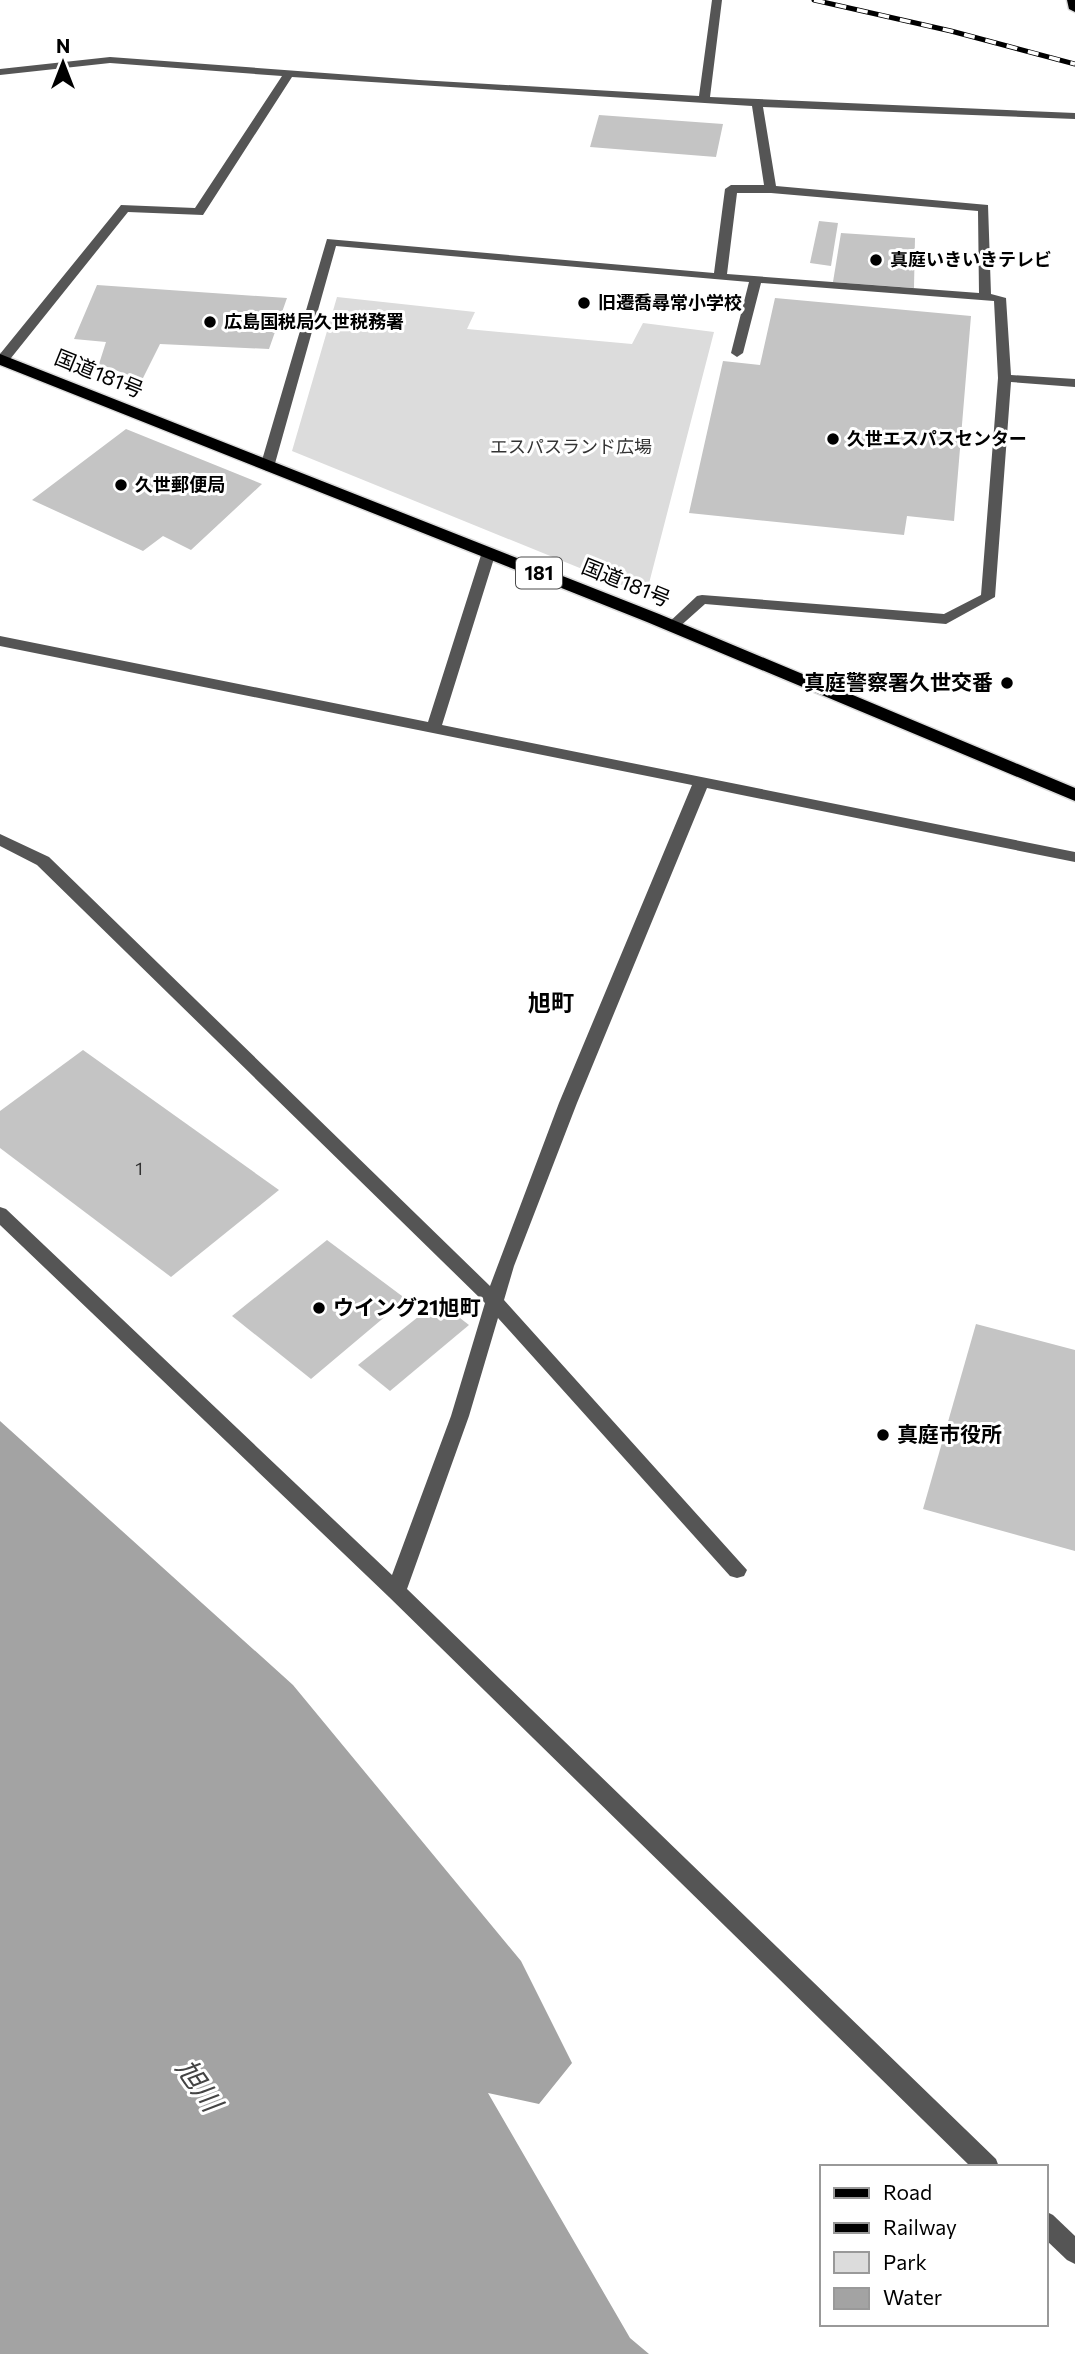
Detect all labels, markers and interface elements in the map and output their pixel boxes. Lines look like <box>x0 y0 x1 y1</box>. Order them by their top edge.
north arrow <box>28 28 98 98</box>
text: N <box>56 34 70 57</box>
place label: 真庭いきいきテレビ <box>890 248 1052 270</box>
marker: 真庭いきいきテレビ <box>868 252 884 268</box>
place label: 旧遷喬尋常小学校 <box>598 291 742 313</box>
marker: 旧遷喬尋常小学校 <box>576 295 592 311</box>
place label: 広島国税局久世税務署 <box>224 310 404 332</box>
marker: 広島国税局久世税務署 <box>202 314 218 330</box>
street label: 国道181号 <box>51 343 148 402</box>
place label: 久世エスパスセンター <box>847 427 1027 449</box>
marker: 久世エスパスセンター <box>825 431 841 447</box>
park label: エスパスランド広場 <box>490 435 652 457</box>
place label: 久世郵便局 <box>135 473 225 495</box>
marker: 久世郵便局 <box>113 477 129 493</box>
street label: 国道181号 <box>578 552 675 611</box>
road number: 181 <box>516 558 562 588</box>
place label: 真庭警察署久世交番 <box>804 669 993 694</box>
marker: 真庭警察署久世交番 <box>999 675 1015 691</box>
district label: 旭町 <box>528 988 574 1016</box>
house number: 1 <box>135 1157 143 1179</box>
place label: ウイング21旭町 <box>333 1294 480 1319</box>
marker: ウイング21旭町 <box>311 1300 327 1316</box>
place label: 真庭市役所 <box>897 1421 1002 1446</box>
marker: 真庭市役所 <box>875 1427 891 1443</box>
water label: 旭川 <box>170 2052 232 2120</box>
legend <box>820 2165 1047 2326</box>
text: Road <box>883 2179 932 2204</box>
text: Railway <box>883 2214 957 2239</box>
text: Park <box>883 2249 927 2274</box>
text: Water <box>883 2284 942 2309</box>

